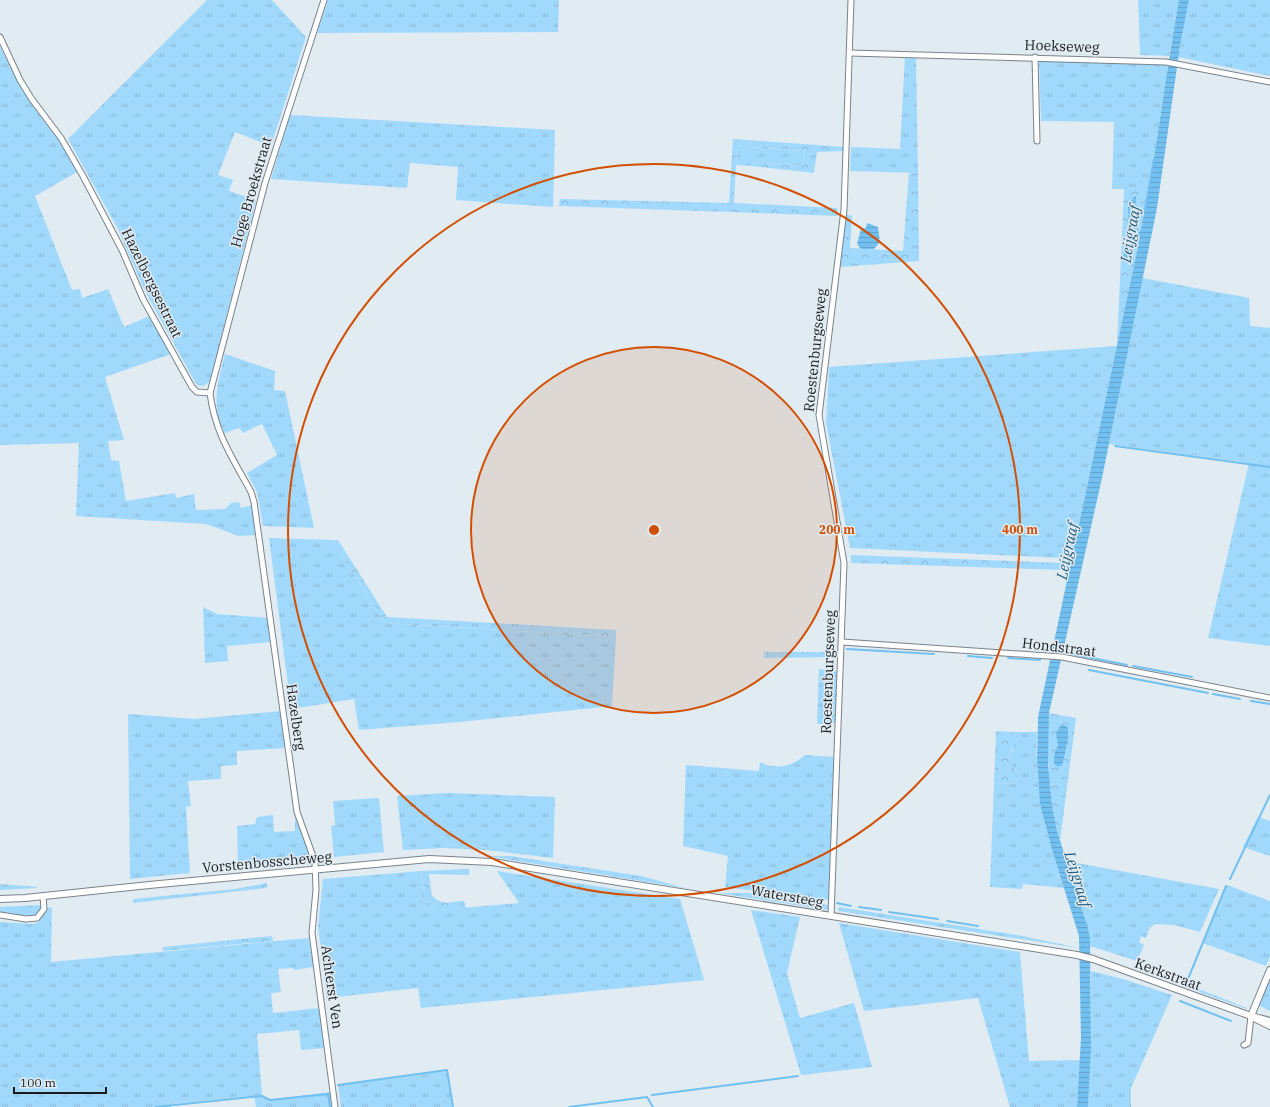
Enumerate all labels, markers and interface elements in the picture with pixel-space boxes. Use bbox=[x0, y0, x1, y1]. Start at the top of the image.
street label: Hoekseweg bbox=[1024, 36, 1100, 56]
street label: Hoge Broekstraat bbox=[227, 134, 275, 249]
water label: Leijgraaf bbox=[1115, 201, 1145, 265]
street label: Hazelbergsestraat bbox=[118, 225, 186, 341]
street label: Roestenburgseweg bbox=[800, 287, 830, 413]
water label: Leijgraaf bbox=[1052, 518, 1083, 582]
text: 200 m bbox=[819, 522, 855, 537]
text: 400 m bbox=[1002, 522, 1038, 537]
centre of rings bbox=[647, 523, 661, 537]
street label: Roestenburgseweg bbox=[817, 609, 839, 734]
street label: Hondstraat bbox=[1021, 634, 1097, 660]
street label: Hazelberg bbox=[282, 682, 310, 752]
street label: Vorstenbosscheweg bbox=[201, 847, 333, 877]
water label: Leijgraaf bbox=[1060, 848, 1097, 913]
street label: Watersteeg bbox=[749, 881, 825, 911]
street label: Achterst Ven bbox=[317, 944, 347, 1030]
street label: Kerkstraat bbox=[1132, 954, 1204, 994]
scale bar bbox=[14, 1069, 106, 1095]
text: 100 m bbox=[20, 1075, 56, 1090]

